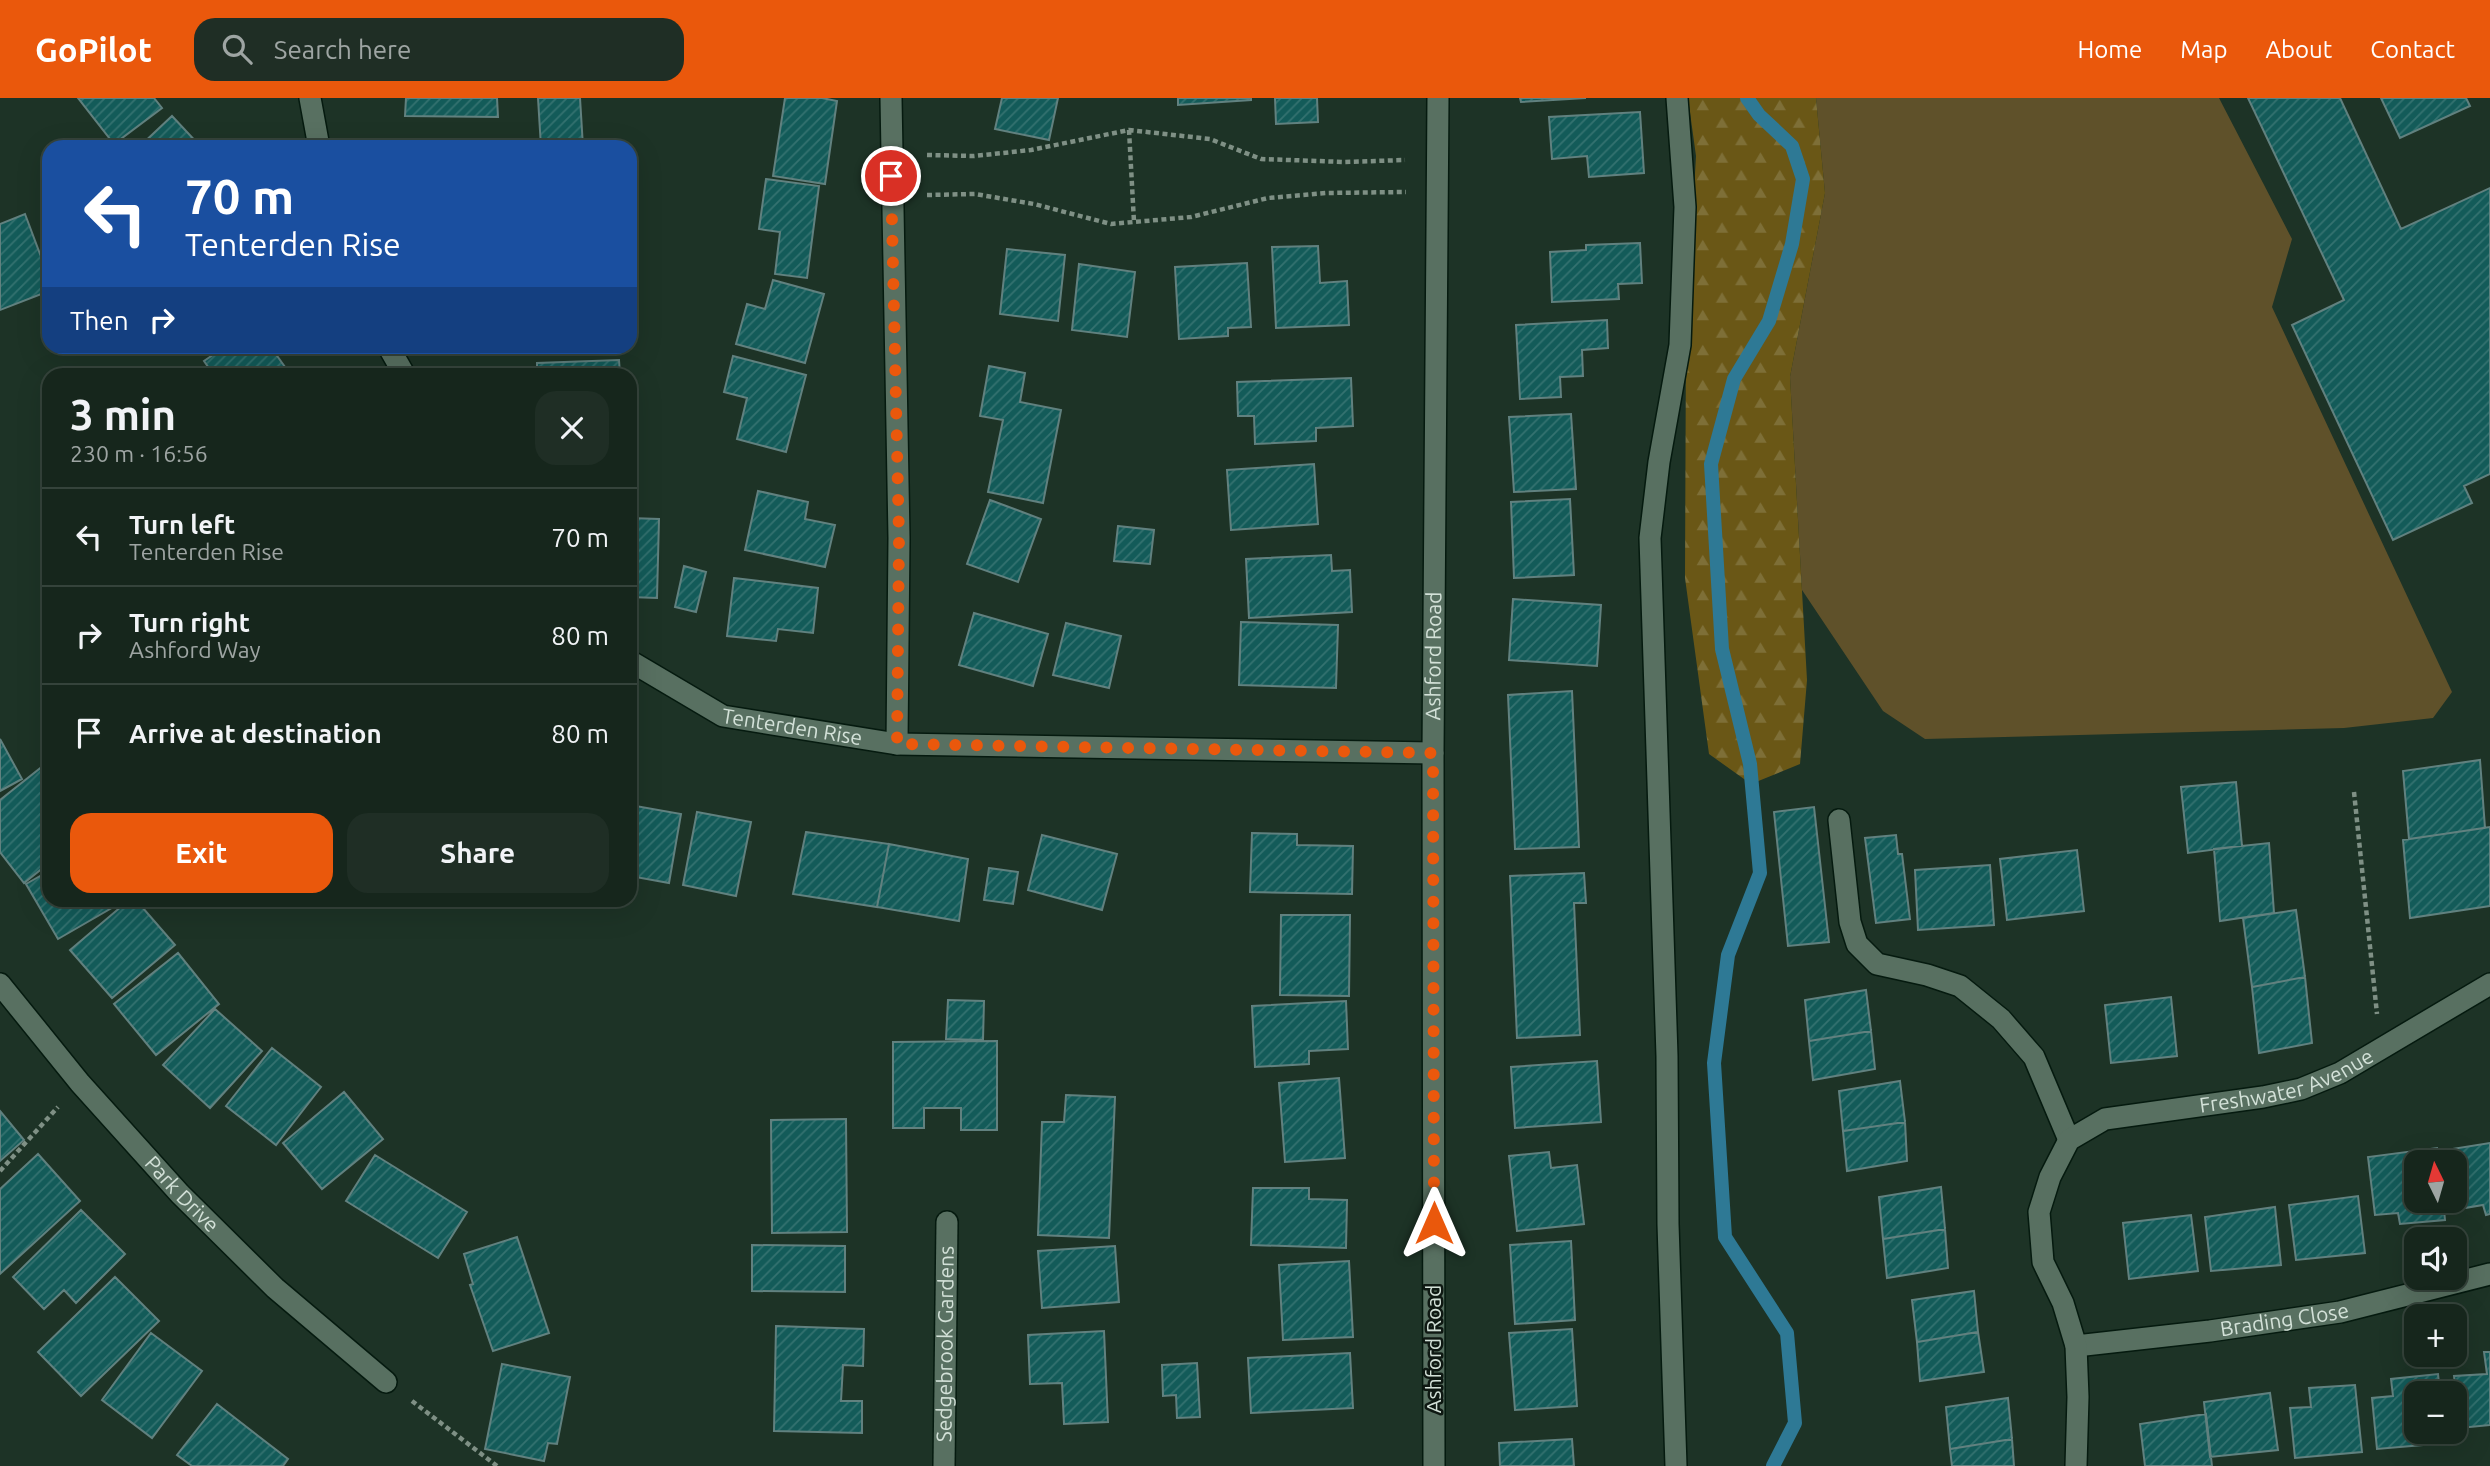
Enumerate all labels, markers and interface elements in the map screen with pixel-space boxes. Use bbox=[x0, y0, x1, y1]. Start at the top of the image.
search box bbox=[194, 18, 684, 81]
icon: search bbox=[218, 30, 256, 68]
text: GoPilot bbox=[35, 31, 152, 68]
text: Search here bbox=[274, 35, 411, 64]
text: Home bbox=[2077, 36, 2142, 63]
text: Map bbox=[2180, 36, 2227, 63]
text: About bbox=[2265, 36, 2332, 63]
text: Contact bbox=[2370, 36, 2455, 63]
pin bbox=[861, 146, 921, 206]
icon: arrive bbox=[872, 157, 910, 195]
icon: left bbox=[70, 168, 161, 259]
text: 70 m bbox=[185, 168, 294, 223]
text: Tenterden Rise bbox=[185, 226, 401, 262]
icon: right bbox=[143, 301, 181, 339]
text: Then bbox=[70, 306, 129, 335]
text: 3 min bbox=[70, 391, 176, 438]
button: close bbox=[535, 391, 609, 465]
text: 230 m · 16:56 bbox=[70, 441, 208, 466]
text: Turn left bbox=[129, 510, 235, 539]
icon: left bbox=[70, 518, 108, 556]
text: 70 m bbox=[551, 523, 609, 552]
text: Tenterden Rise bbox=[129, 539, 284, 564]
street label: Ashford Road bbox=[1420, 591, 1445, 721]
text: Turn right bbox=[129, 608, 250, 637]
icon: right bbox=[70, 616, 108, 654]
text: 80 m bbox=[551, 621, 609, 650]
text: Ashford Way bbox=[129, 637, 261, 662]
street label: Tenterden Rise bbox=[720, 703, 864, 749]
icon: arrive bbox=[70, 714, 108, 752]
text: Arrive at destination bbox=[129, 719, 382, 748]
text: 80 m bbox=[551, 719, 609, 748]
button: Exit bbox=[70, 813, 333, 893]
button: Share bbox=[347, 813, 609, 893]
street label: Freshwater Avenue bbox=[2198, 1043, 2377, 1117]
north arrow bbox=[2404, 1150, 2468, 1213]
map controls bbox=[2404, 1150, 2467, 1444]
street label: Park Drive bbox=[141, 1151, 224, 1237]
position arrow bbox=[1397, 1186, 1471, 1260]
button: sound bbox=[2404, 1227, 2467, 1290]
street label: Sedgebrook Gardens bbox=[931, 1246, 958, 1442]
street label: Ashford Road bbox=[1421, 1285, 1445, 1413]
street label: Brading Close bbox=[2218, 1297, 2351, 1340]
button: + bbox=[2404, 1304, 2467, 1367]
button: − bbox=[2404, 1381, 2467, 1444]

